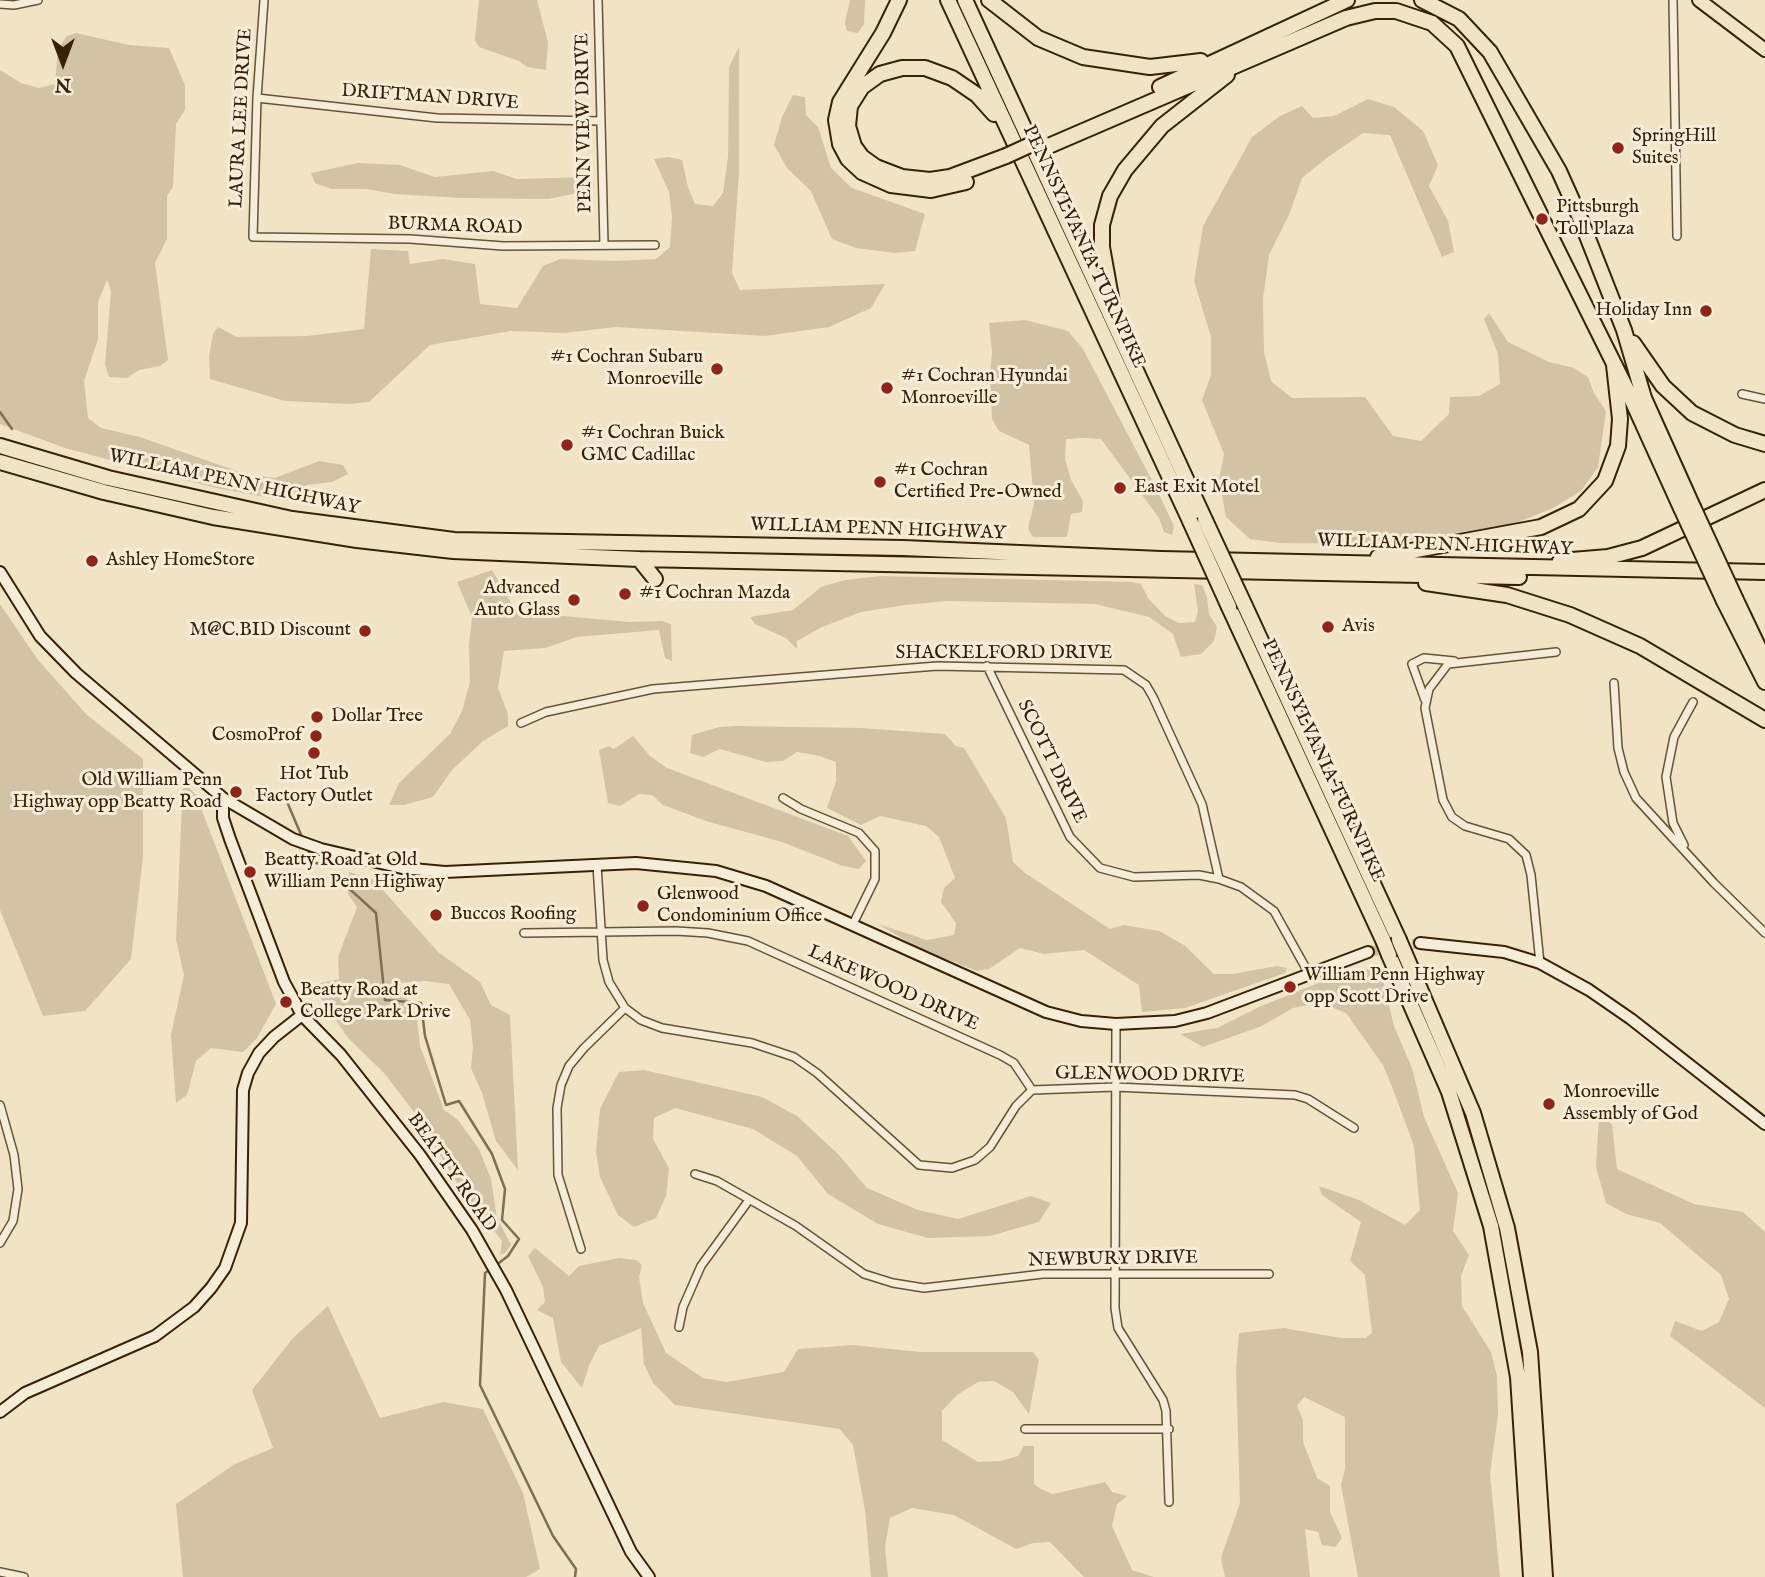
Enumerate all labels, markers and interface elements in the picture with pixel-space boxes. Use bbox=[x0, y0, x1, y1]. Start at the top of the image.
street label: LAURA LEE DRIVE bbox=[226, 27, 258, 209]
north arrow bbox=[28, 28, 98, 98]
street label: PENN VIEW DRIVE bbox=[572, 33, 598, 213]
text: N bbox=[55, 72, 71, 96]
street label: DRIFTMAN DRIVE bbox=[340, 80, 520, 116]
street label: PENNSYLVANIA TURNPIKE bbox=[1017, 122, 1149, 372]
place label: SpringHill Suites bbox=[1632, 126, 1716, 170]
marker: SpringHill Suites bbox=[1610, 140, 1626, 156]
place label: Pittsburgh Toll Plaza bbox=[1556, 197, 1639, 241]
marker: Pittsburgh Toll Plaza bbox=[1534, 211, 1550, 227]
street label: BURMA ROAD bbox=[387, 213, 523, 241]
place label: Holiday Inn bbox=[1596, 300, 1692, 322]
marker: Holiday Inn bbox=[1698, 303, 1714, 319]
place label: #1 Cochran Subaru Monroeville bbox=[550, 347, 703, 391]
marker: #1 Cochran Subaru Monroeville bbox=[709, 361, 725, 377]
place label: #1 Cochran Hyundai Monroeville bbox=[901, 366, 1068, 410]
marker: #1 Cochran Hyundai Monroeville bbox=[879, 380, 895, 396]
place label: #1 Cochran Buick GMC Cadillac bbox=[581, 423, 725, 467]
marker: #1 Cochran Buick GMC Cadillac bbox=[559, 437, 575, 453]
street label: WILLIAM PENN HIGHWAY bbox=[107, 445, 361, 521]
place label: #1 Cochran Certified Pre-Owned bbox=[894, 460, 1062, 504]
marker: #1 Cochran Certified Pre-Owned bbox=[872, 474, 888, 490]
place label: East Exit Motel bbox=[1134, 477, 1259, 499]
marker: East Exit Motel bbox=[1112, 480, 1128, 496]
street label: WILLIAM PENN HIGHWAY bbox=[750, 514, 1006, 546]
street label: WILLIAM PENN HIGHWAY bbox=[1317, 530, 1573, 562]
place label: Ashley HomeStore bbox=[106, 550, 255, 572]
marker: Ashley HomeStore bbox=[84, 553, 100, 569]
place label: Advanced Auto Glass bbox=[475, 578, 560, 622]
place label: #1 Cochran Mazda bbox=[639, 583, 790, 605]
marker: #1 Cochran Mazda bbox=[617, 586, 633, 602]
marker: Advanced Auto Glass bbox=[566, 592, 582, 608]
place label: Avis bbox=[1342, 616, 1375, 638]
marker: Avis bbox=[1320, 619, 1336, 635]
place label: M@C.BID Discount bbox=[190, 620, 351, 642]
marker: M@C.BID Discount bbox=[357, 623, 373, 639]
street label: PENNSYLVANIA TURNPIKE bbox=[1256, 636, 1388, 886]
street label: SHACKELFORD DRIVE bbox=[895, 643, 1113, 665]
street label: SCOTT DRIVE bbox=[1011, 697, 1091, 827]
place label: Dollar Tree bbox=[331, 706, 423, 728]
marker: Dollar Tree bbox=[309, 709, 325, 725]
place label: CosmoProf bbox=[212, 725, 302, 747]
marker: CosmoProf bbox=[308, 728, 324, 744]
marker: Hot Tub Factory Outlet bbox=[306, 745, 322, 761]
place label: Hot Tub Factory Outlet bbox=[255, 764, 373, 808]
place label: Old William Penn Highway opp Beatty Road bbox=[13, 770, 222, 814]
marker: Old William Penn Highway opp Beatty Road bbox=[228, 784, 244, 800]
place label: Beatty Road at Old William Penn Highway bbox=[264, 850, 445, 894]
marker: Beatty Road at Old William Penn Highway bbox=[242, 864, 258, 880]
place label: Glenwood Condominium Office bbox=[657, 884, 822, 928]
marker: Glenwood Condominium Office bbox=[635, 898, 651, 914]
place label: Buccos Roofing bbox=[450, 904, 576, 926]
marker: Buccos Roofing bbox=[428, 907, 444, 923]
street label: LAKEWOOD DRIVE bbox=[804, 941, 982, 1037]
place label: William Penn Highway opp Scott Drive bbox=[1304, 965, 1485, 1009]
marker: William Penn Highway opp Scott Drive bbox=[1282, 979, 1298, 995]
place label: Beatty Road at College Park Drive bbox=[300, 980, 451, 1024]
marker: Beatty Road at College Park Drive bbox=[278, 994, 294, 1010]
street label: GLENWOOD DRIVE bbox=[1055, 1063, 1245, 1089]
place label: Monroeville Assembly of God bbox=[1563, 1082, 1698, 1126]
marker: Monroeville Assembly of God bbox=[1541, 1096, 1557, 1112]
street label: BEATTY ROAD bbox=[401, 1109, 501, 1237]
street label: NEWBURY DRIVE bbox=[1028, 1247, 1198, 1273]

